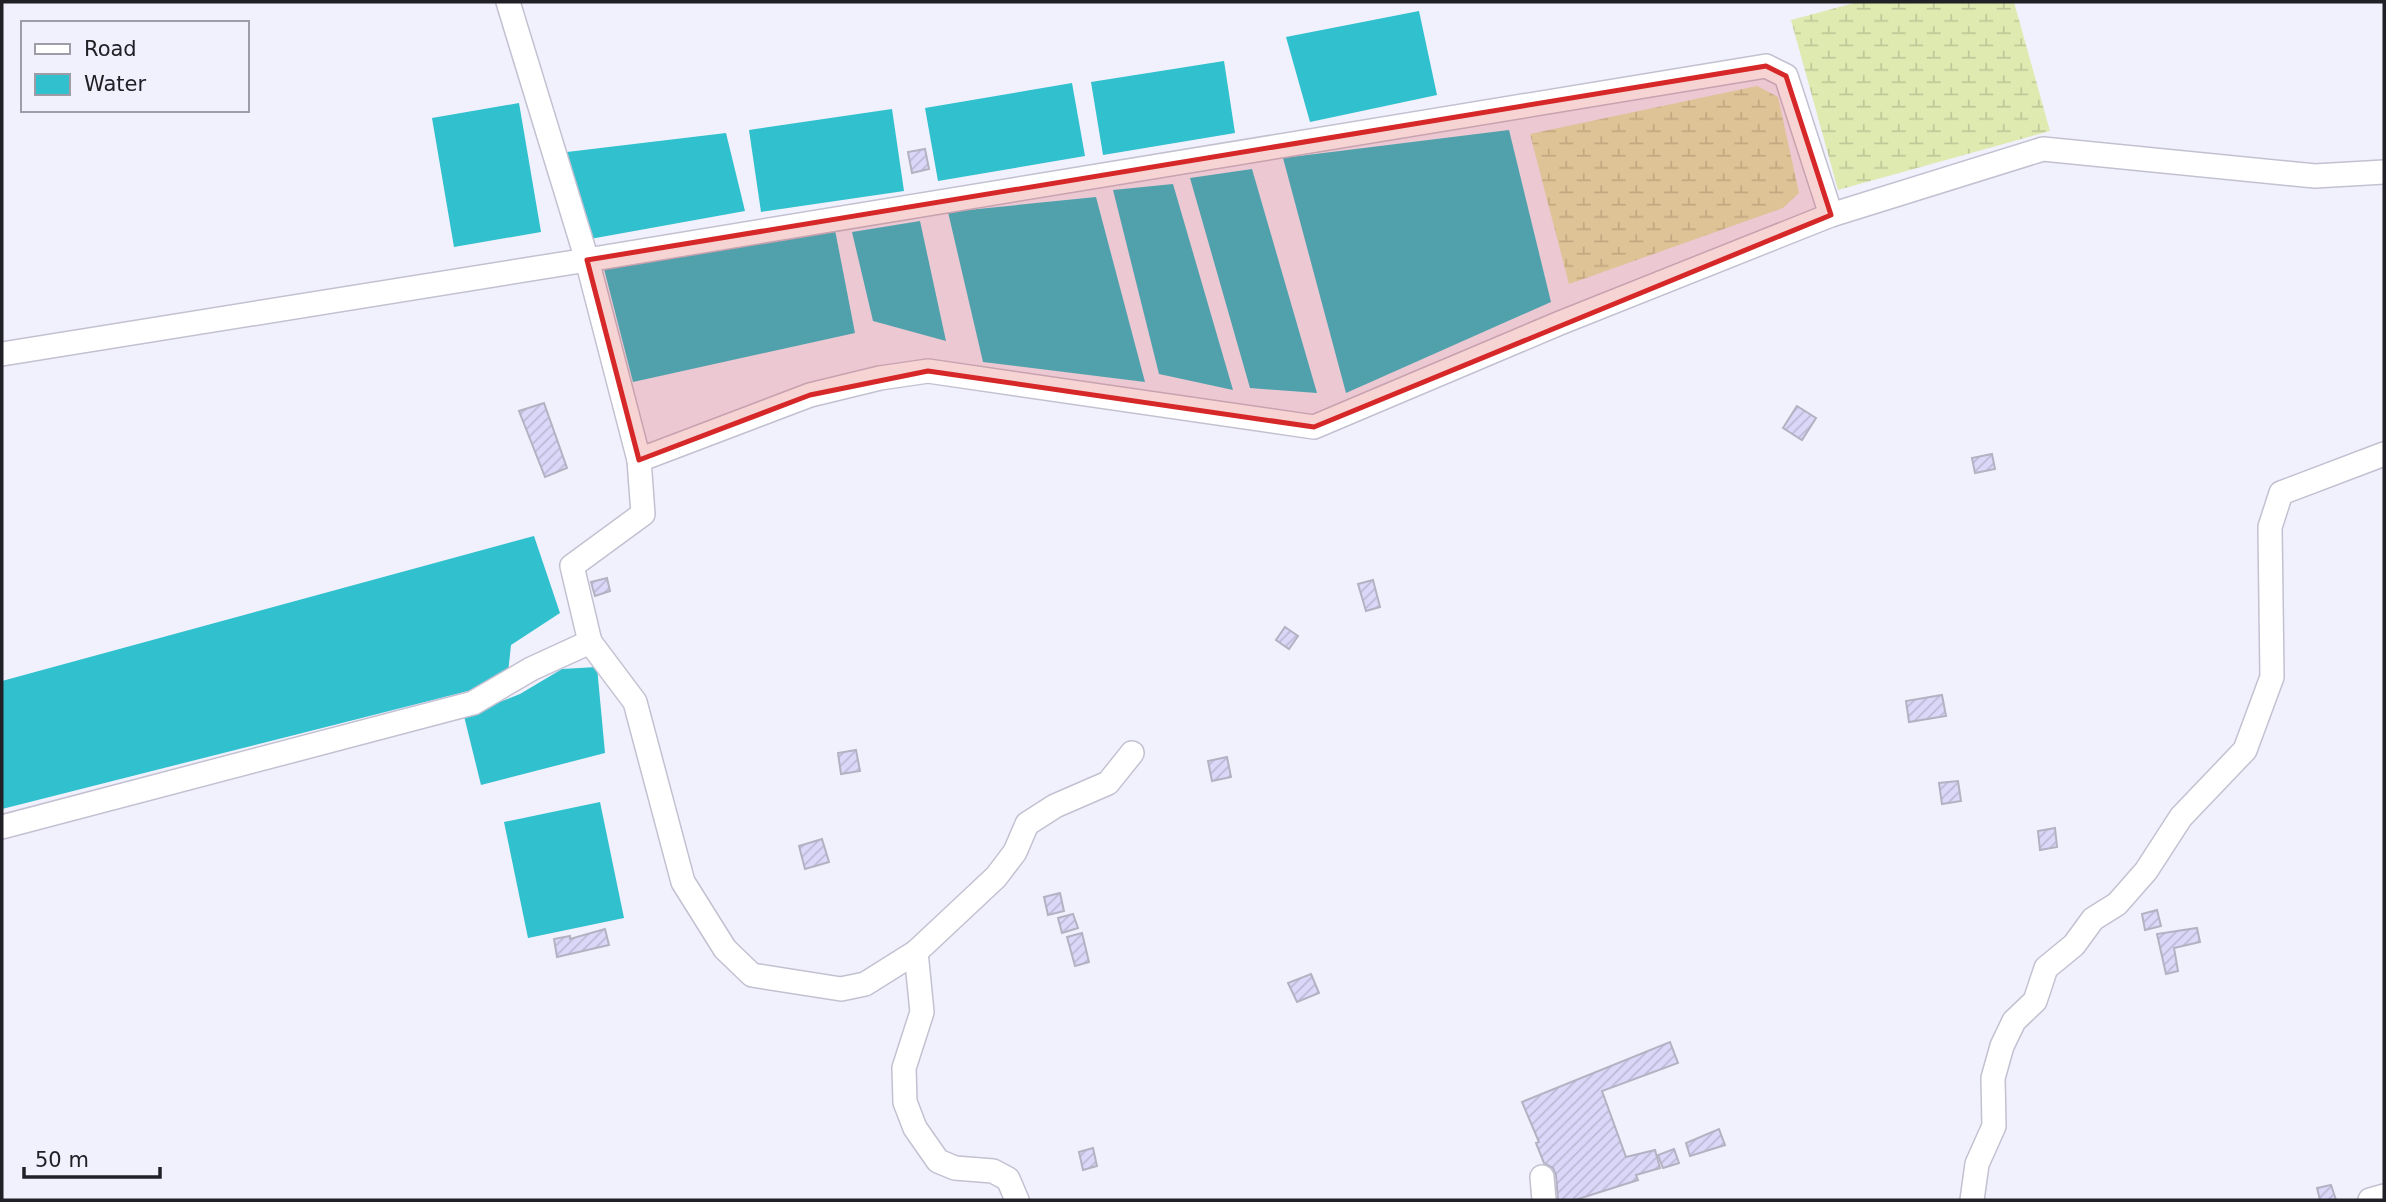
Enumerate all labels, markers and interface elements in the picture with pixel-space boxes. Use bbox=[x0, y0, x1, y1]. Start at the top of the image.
legend bbox=[21, 21, 248, 112]
text: Road bbox=[84, 37, 137, 61]
text: Water bbox=[84, 72, 146, 96]
scale bar bbox=[24, 1136, 161, 1180]
text: 50 m bbox=[35, 1148, 89, 1172]

